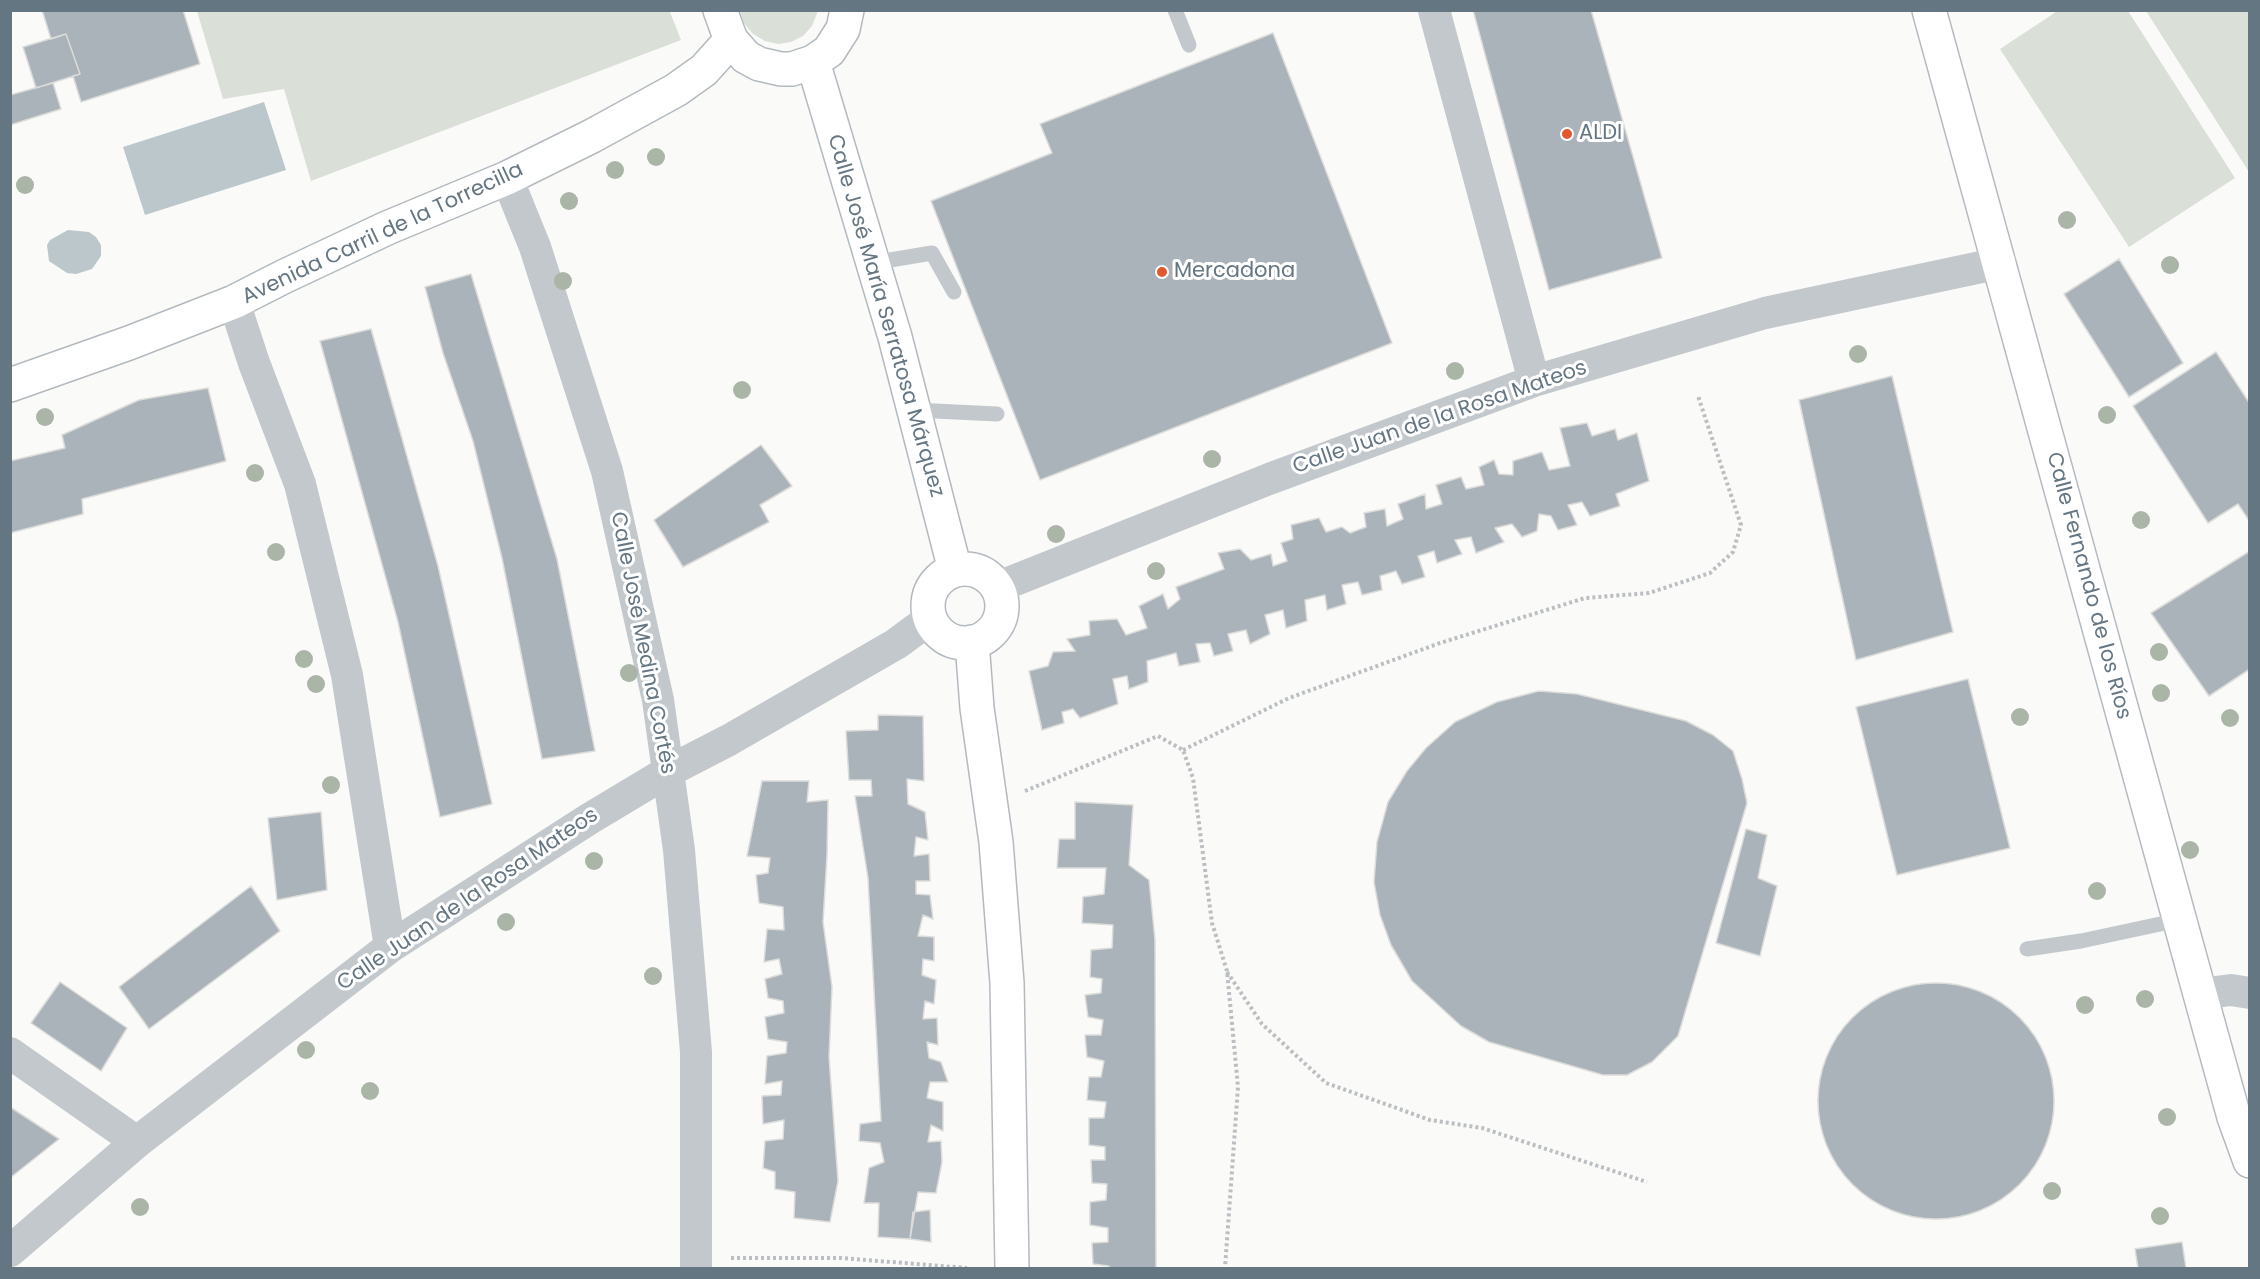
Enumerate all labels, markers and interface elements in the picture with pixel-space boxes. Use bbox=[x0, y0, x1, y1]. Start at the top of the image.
place label: ALDI bbox=[1579, 121, 1622, 147]
marker: ALDI bbox=[1560, 127, 1574, 141]
street label: Calle José María Serratosa Márquez bbox=[821, 132, 949, 500]
street label: Avenida Carril de la Torrecilla bbox=[238, 158, 528, 310]
place label: Mercadona bbox=[1174, 259, 1295, 285]
marker: Mercadona bbox=[1155, 265, 1169, 279]
street label: Calle Juan de la Rosa Mateos bbox=[1290, 356, 1590, 480]
street label: Calle Fernando de los Ríos bbox=[2040, 450, 2136, 722]
street label: Calle José Medina Cortés bbox=[604, 510, 680, 776]
street label: Calle Juan de la Rosa Mateos bbox=[333, 803, 603, 997]

